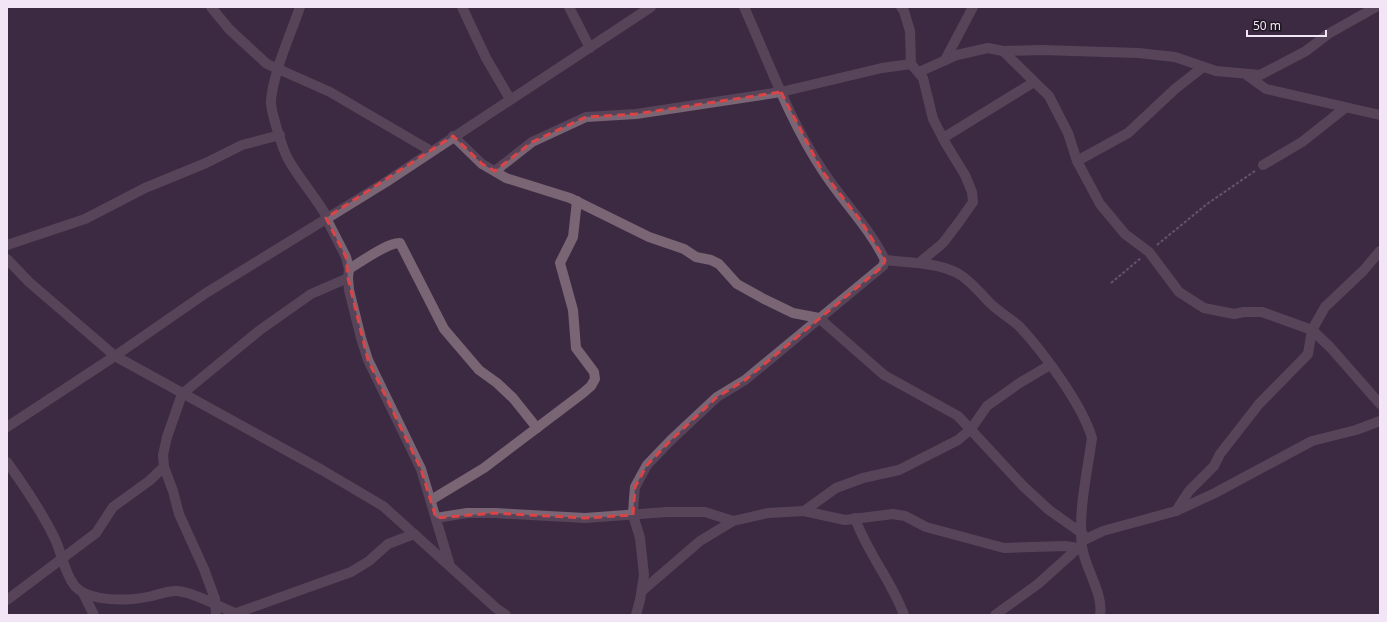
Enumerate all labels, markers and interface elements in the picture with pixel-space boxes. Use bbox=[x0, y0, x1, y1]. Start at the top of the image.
scale bar bbox=[1247, 12, 1326, 38]
text: 50 m bbox=[1253, 17, 1281, 34]

